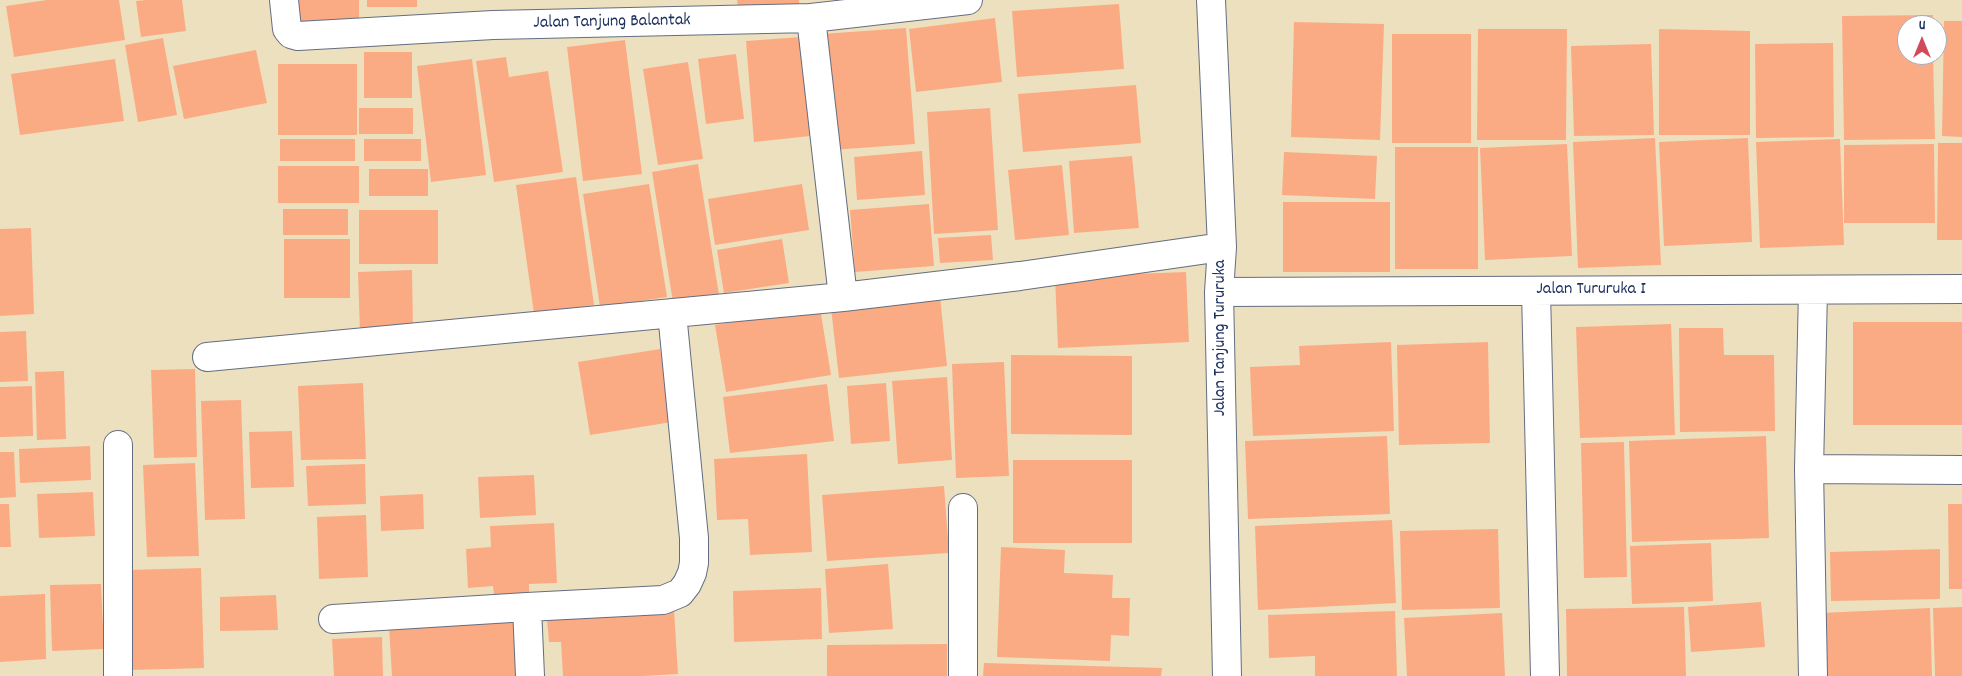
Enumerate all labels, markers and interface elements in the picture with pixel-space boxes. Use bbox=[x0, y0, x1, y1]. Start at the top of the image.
street label: Jalan Tanjung Balantak bbox=[533, 11, 691, 35]
north arrow bbox=[1897, 15, 1947, 65]
text: U bbox=[1919, 16, 1925, 36]
street label: Jalan Tanjung Tururuka bbox=[1211, 260, 1233, 416]
street label: Jalan Tururuka I bbox=[1536, 280, 1646, 302]

